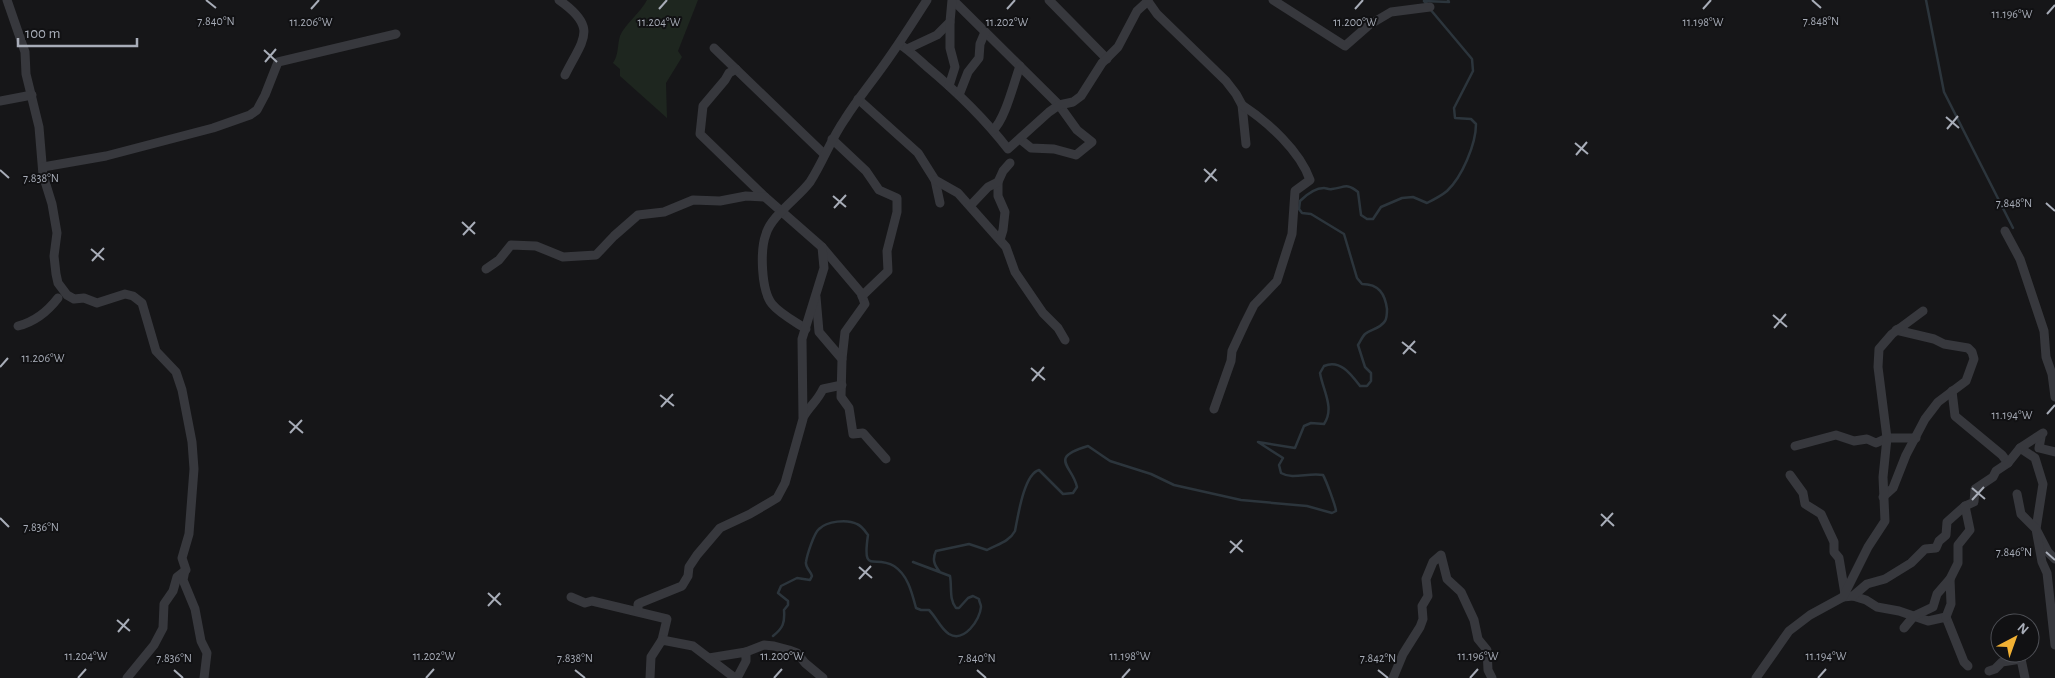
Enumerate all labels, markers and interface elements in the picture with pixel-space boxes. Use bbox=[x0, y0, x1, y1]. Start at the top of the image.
text: 11.196°W bbox=[1992, 8, 2033, 20]
scale bar bbox=[18, 15, 136, 47]
text: 7.840°N bbox=[197, 15, 235, 27]
text: 7.848°N bbox=[1803, 15, 1839, 27]
text: 11.206°W bbox=[290, 16, 333, 28]
text: 11.204°W bbox=[638, 16, 681, 28]
text: 11.202°W bbox=[986, 16, 1029, 28]
text: 11.200°W bbox=[1333, 16, 1377, 28]
text: 11.198°W bbox=[1683, 16, 1724, 28]
text: 100 m bbox=[25, 26, 60, 41]
text: 7.838°N bbox=[23, 172, 59, 184]
text: 7.848°N bbox=[1996, 197, 2032, 209]
text: 11.206°W bbox=[22, 352, 65, 364]
text: 11.194°W bbox=[1992, 409, 2033, 421]
text: 7.836°N bbox=[23, 521, 59, 533]
text: 7.846°N bbox=[1996, 546, 2032, 558]
north arrow bbox=[1990, 613, 2040, 663]
text: N bbox=[2015, 620, 2031, 637]
text: 11.204°W bbox=[65, 650, 108, 662]
text: 11.202°W bbox=[413, 650, 456, 662]
text: 11.200°W bbox=[760, 650, 804, 662]
text: 11.198°W bbox=[1110, 650, 1151, 662]
text: 11.196°W bbox=[1458, 650, 1499, 662]
text: 11.194°W bbox=[1806, 650, 1847, 662]
text: 7.836°N bbox=[156, 652, 192, 664]
text: 7.838°N bbox=[557, 652, 593, 664]
text: 7.840°N bbox=[958, 652, 996, 664]
text: 7.842°N bbox=[1360, 652, 1396, 664]

